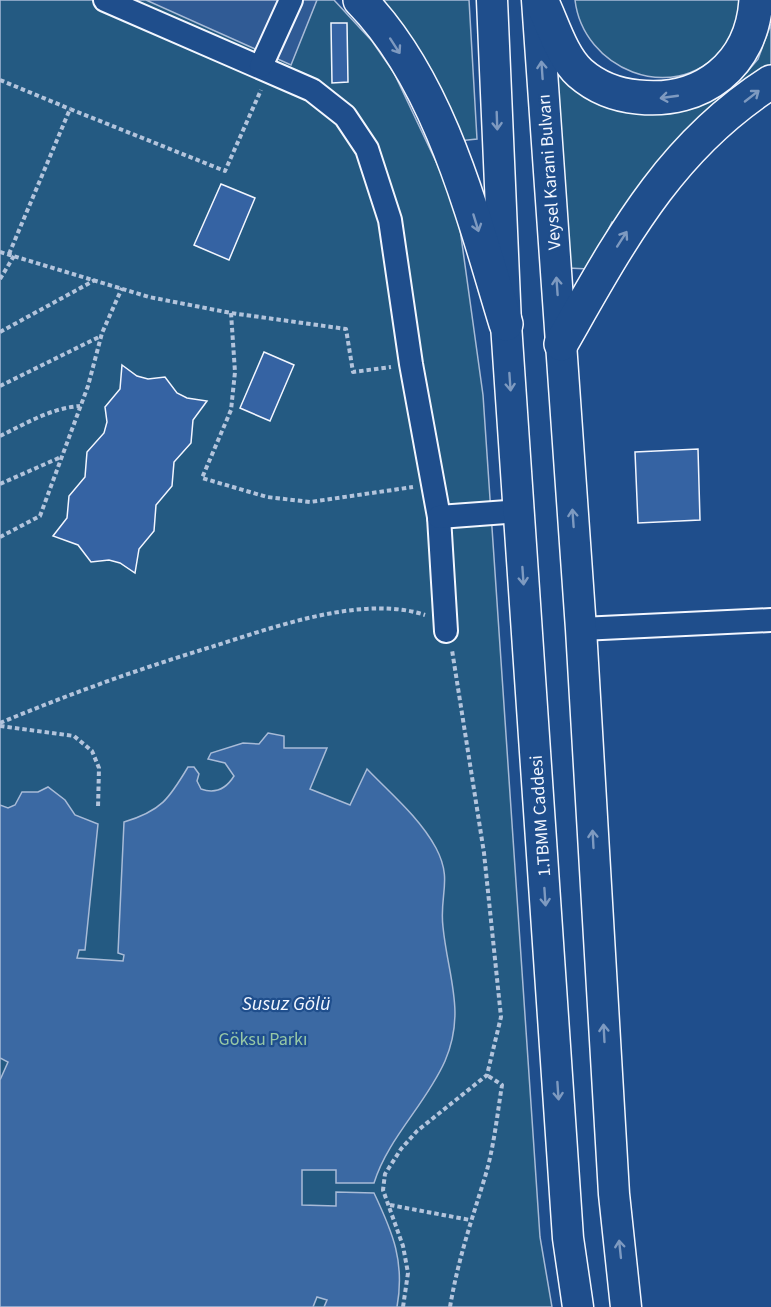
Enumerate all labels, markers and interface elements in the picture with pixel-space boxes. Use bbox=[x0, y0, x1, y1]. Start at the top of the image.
one-way arrow bbox=[390, 37, 402, 54]
one-way arrow bbox=[536, 61, 547, 81]
one-way arrow bbox=[744, 90, 760, 103]
one-way arrow bbox=[660, 92, 680, 103]
street label: Veysel Karani Bulvarı bbox=[532, 93, 567, 251]
one-way arrow bbox=[492, 111, 503, 131]
one-way arrow bbox=[471, 213, 482, 232]
one-way arrow bbox=[615, 230, 628, 247]
one-way arrow bbox=[551, 276, 562, 296]
one-way arrow bbox=[505, 371, 516, 391]
one-way arrow bbox=[568, 509, 579, 529]
one-way arrow bbox=[518, 566, 529, 586]
street label: 1.TBMM Caddesi bbox=[524, 754, 557, 878]
one-way arrow bbox=[587, 829, 598, 849]
one-way arrow bbox=[540, 886, 551, 906]
water label: Susuz Gölü bbox=[242, 990, 330, 1018]
one-way arrow bbox=[599, 1024, 610, 1044]
park label: Göksu Parkı bbox=[219, 1027, 307, 1052]
one-way arrow bbox=[553, 1081, 564, 1101]
one-way arrow bbox=[614, 1239, 625, 1259]

